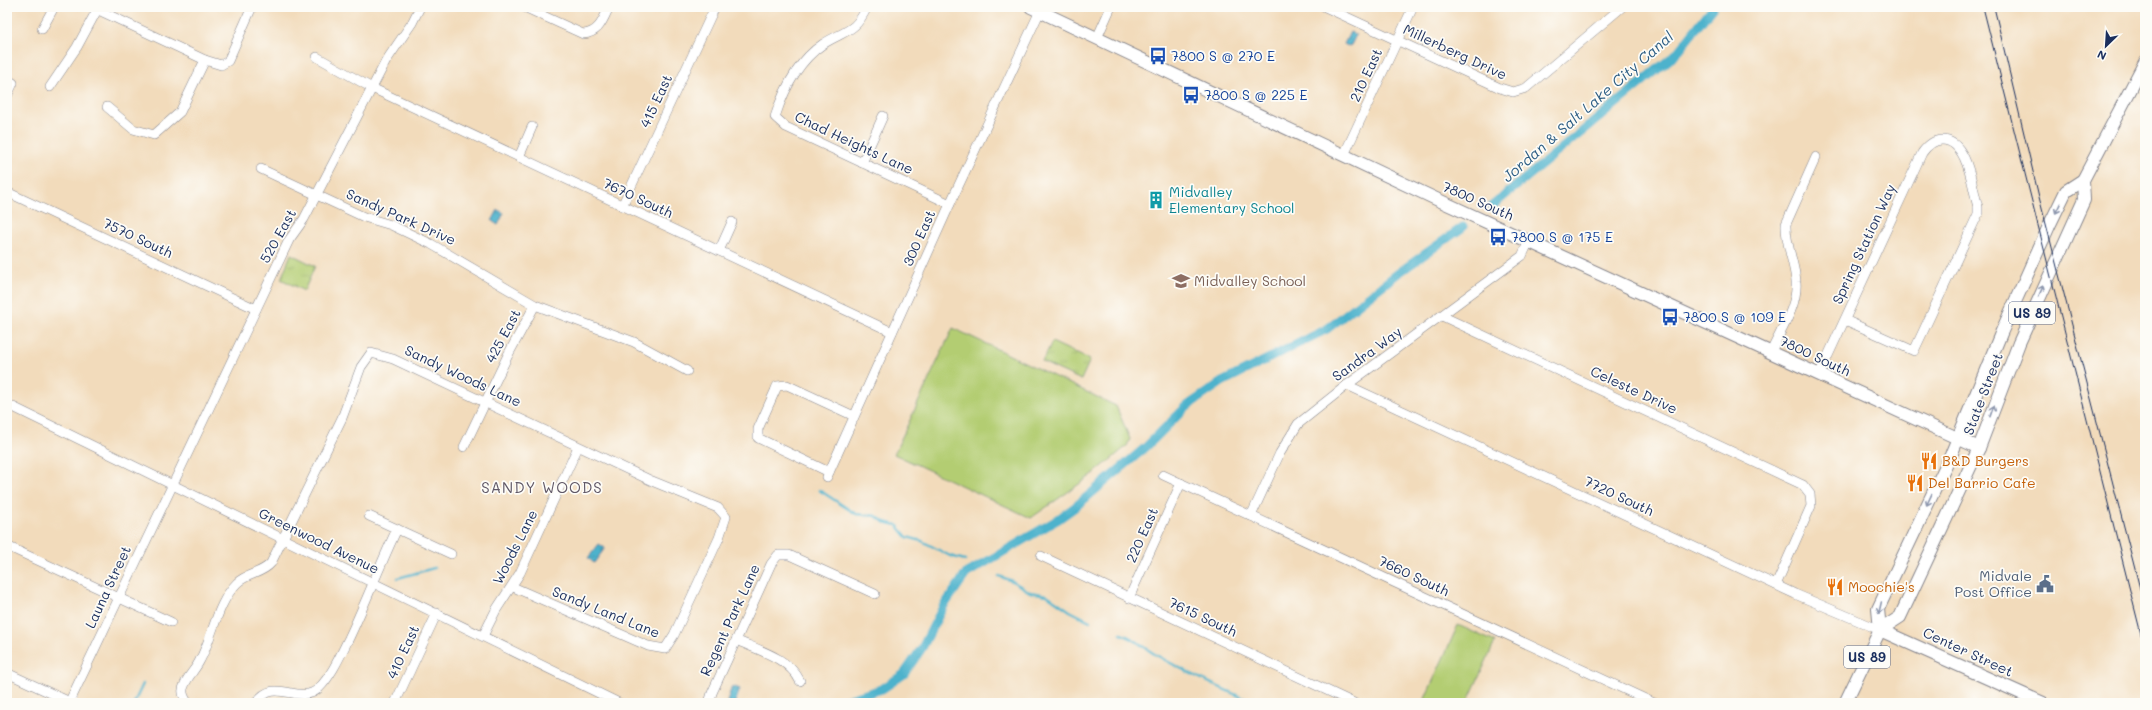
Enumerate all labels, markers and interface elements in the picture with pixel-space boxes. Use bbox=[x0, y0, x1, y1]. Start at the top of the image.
street label: Millerberg Drive bbox=[1400, 19, 1510, 84]
water label: Jordan & Salt Lake City Canal bbox=[1498, 26, 1677, 186]
north arrow bbox=[2086, 26, 2126, 66]
street label: 210 East bbox=[1345, 45, 1386, 105]
bus stop icon: 7800 S @ 270 E bbox=[1148, 46, 1168, 66]
place label: 7800 S @ 270 E bbox=[1171, 46, 1275, 65]
text: N bbox=[2095, 47, 2109, 64]
street label: 415 East bbox=[635, 71, 676, 131]
bus stop icon: 7800 S @ 225 E bbox=[1181, 85, 1201, 105]
place label: 7800 S @ 225 E bbox=[1204, 85, 1308, 104]
street label: Chad Heights Lane bbox=[792, 107, 917, 178]
street label: 7670 South bbox=[600, 173, 676, 222]
street label: 7800 South bbox=[1440, 176, 1517, 225]
street label: Spring Station Way bbox=[1827, 181, 1900, 307]
place label: Midvalley Elementary School bbox=[1169, 182, 1295, 217]
street label: Sandy Park Drive bbox=[343, 184, 459, 249]
building icon: Midvalley Elementary School bbox=[1146, 190, 1166, 210]
one-way arrow bbox=[2054, 201, 2061, 213]
street label: 520 East bbox=[255, 205, 300, 266]
street label: 300 East bbox=[898, 207, 939, 269]
street label: 7570 South bbox=[100, 213, 176, 262]
bus stop icon: 7800 S @ 175 E bbox=[1488, 227, 1508, 247]
place label: 7800 S @ 175 E bbox=[1511, 227, 1613, 246]
school or university icon: Midvalley School bbox=[1171, 271, 1191, 291]
place label: Midvalley School bbox=[1194, 271, 1306, 290]
one-way arrow bbox=[2038, 285, 2045, 297]
road number: US 89 bbox=[2009, 302, 2055, 324]
street label: 425 East bbox=[480, 306, 525, 366]
bus stop icon: 7800 S @ 109 E bbox=[1660, 307, 1680, 327]
place label: 7800 S @ 109 E bbox=[1683, 307, 1786, 326]
street label: Sandra Way bbox=[1328, 322, 1405, 385]
street label: 7800 South bbox=[1777, 331, 1854, 380]
street label: Sandy Woods Lane bbox=[402, 340, 525, 411]
street label: State Street bbox=[1958, 350, 2007, 438]
street label: Celeste Drive bbox=[1588, 361, 1681, 418]
one-way arrow bbox=[1989, 405, 1997, 417]
restaurant icon: B&D Burgers bbox=[1919, 451, 1939, 471]
place label: B&D Burgers bbox=[1942, 451, 2029, 470]
street label: 7720 South bbox=[1581, 471, 1657, 520]
restaurant icon: Del Barrio Cafe bbox=[1905, 473, 1925, 493]
place label: Del Barrio Cafe bbox=[1928, 473, 2036, 492]
district label: SANDY WOODS bbox=[481, 477, 603, 497]
one-way arrow bbox=[1925, 494, 1932, 506]
street label: Greenwood Avenue bbox=[256, 503, 383, 578]
street label: 220 East bbox=[1121, 504, 1162, 565]
street label: Woods Lane bbox=[488, 506, 542, 587]
street label: Launa Street bbox=[80, 542, 135, 631]
street label: 7660 South bbox=[1376, 551, 1453, 600]
street label: Regent Park Lane bbox=[695, 561, 764, 679]
place label: Midvale Post Office bbox=[1955, 566, 2032, 601]
public building icon: Midvale Post Office bbox=[2035, 574, 2055, 594]
restaurant icon: Moochie's bbox=[1825, 577, 1845, 597]
place label: Moochie's bbox=[1848, 577, 1915, 596]
street label: Sandy Land Lane bbox=[549, 581, 663, 642]
street label: 7615 South bbox=[1166, 593, 1240, 641]
one-way arrow bbox=[1876, 601, 1884, 614]
street label: 410 East bbox=[382, 622, 423, 682]
street label: Center Street bbox=[1920, 622, 2016, 681]
road number: US 89 bbox=[1844, 646, 1890, 668]

